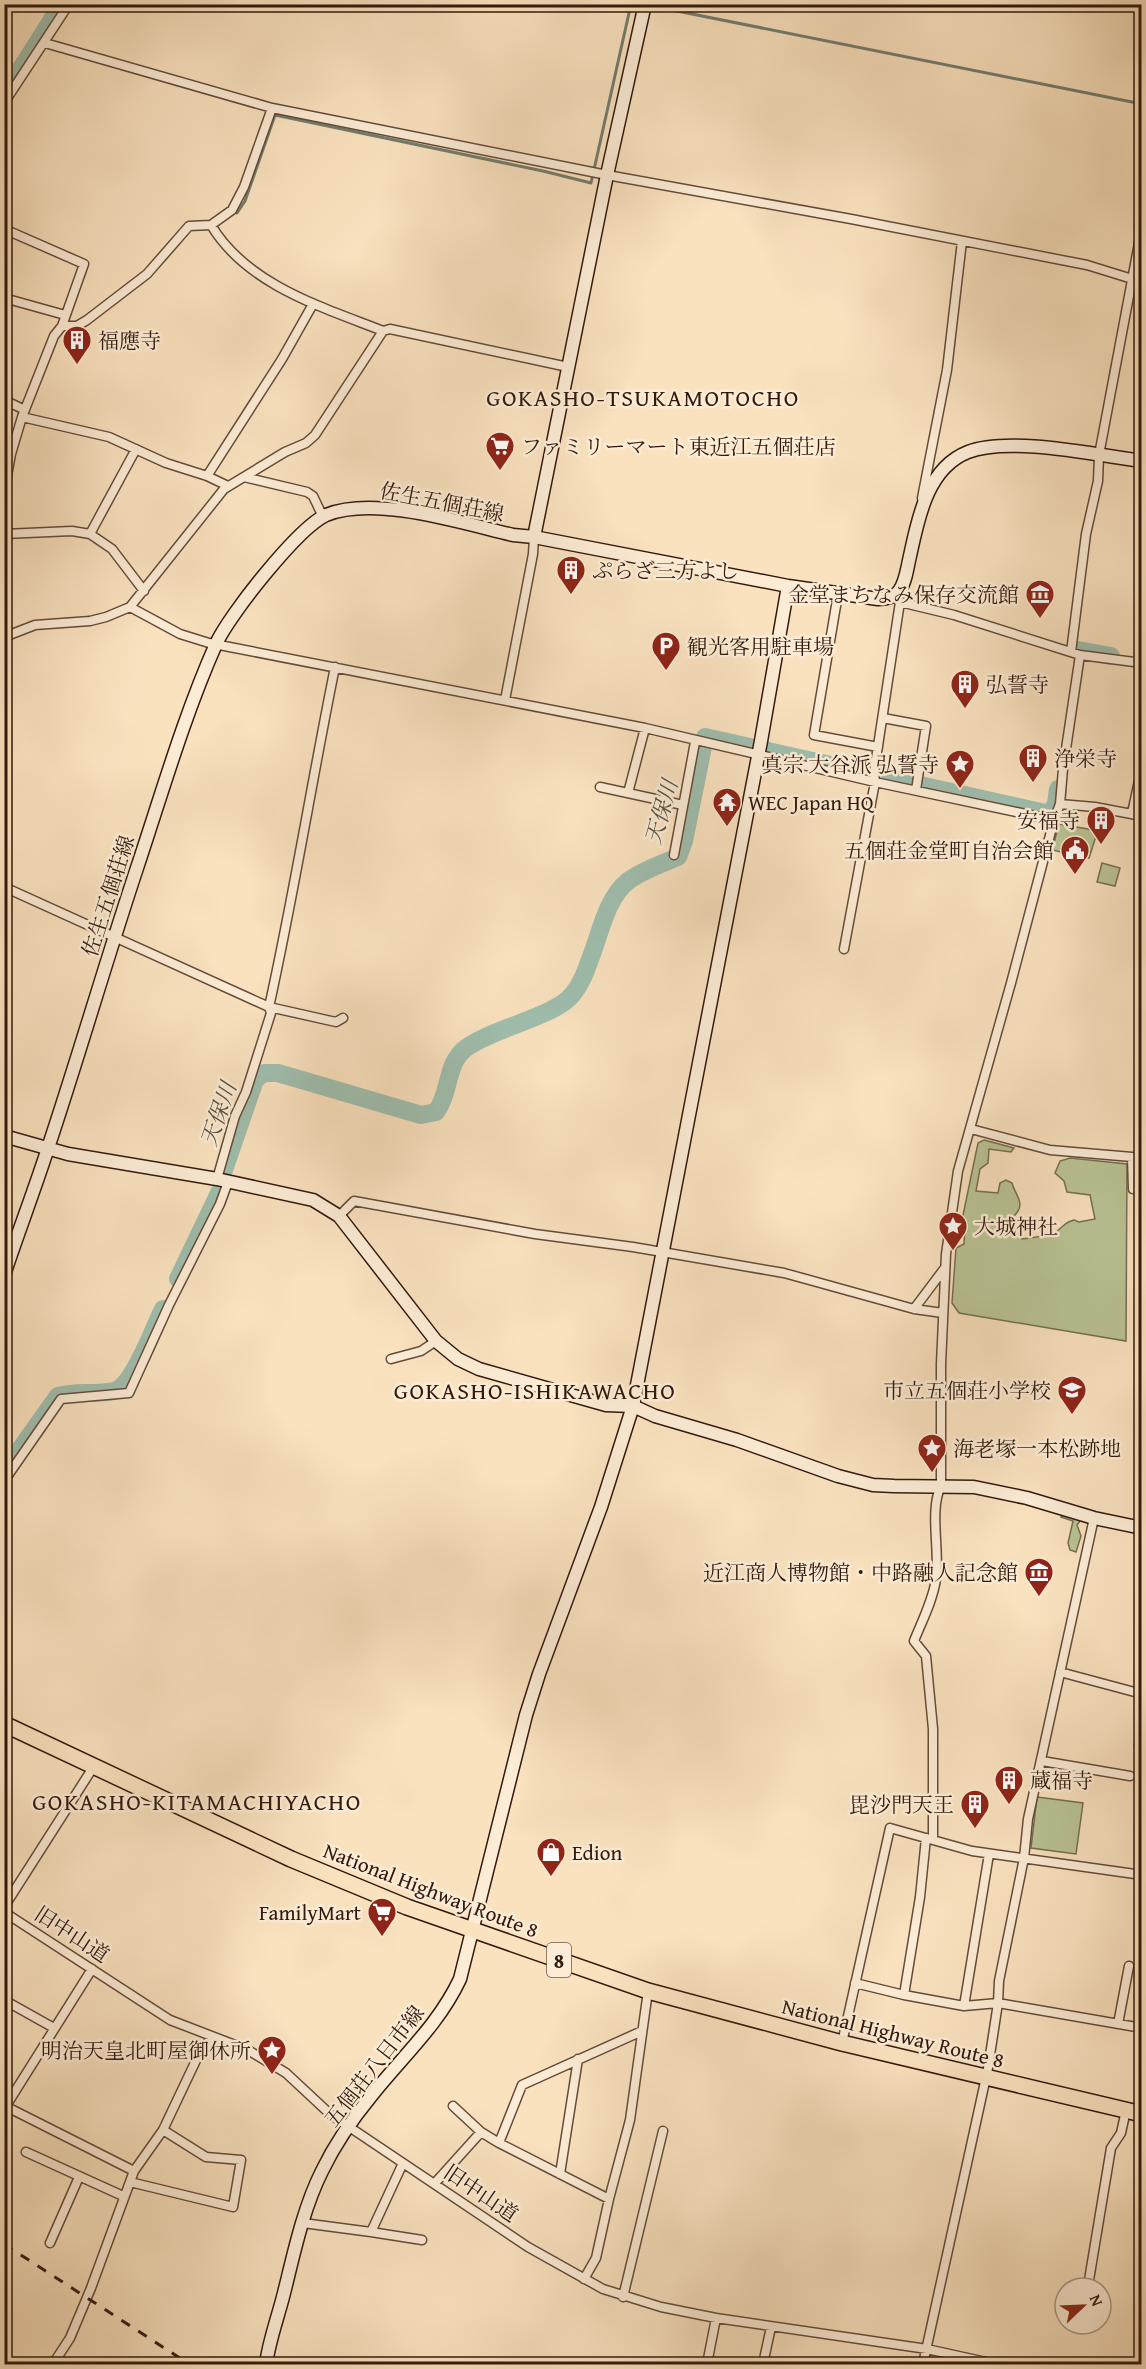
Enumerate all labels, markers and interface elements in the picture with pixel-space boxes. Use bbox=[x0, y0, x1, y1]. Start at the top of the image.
building icon: 福應寺 bbox=[61, 324, 93, 366]
place label: 福應寺 bbox=[98, 325, 161, 356]
district label: GOKASHO-TSUKAMOTOCHO bbox=[486, 380, 800, 415]
supermarket icon: ファミリーマート東近江五個荘店 bbox=[484, 430, 516, 472]
place label: ファミリーマート東近江五個荘店 bbox=[521, 431, 836, 462]
street label: 佐生五個荘線 bbox=[377, 475, 507, 529]
building icon: ぷらざ三方よし bbox=[555, 554, 587, 596]
place label: ぷらざ三方よし bbox=[592, 555, 739, 586]
museum icon: 金堂まちなみ保存交流館 bbox=[1024, 578, 1056, 620]
place label: 金堂まちなみ保存交流館 bbox=[788, 579, 1019, 610]
parking icon: 観光客用駐車場 bbox=[650, 630, 682, 672]
place label: 観光客用駐車場 bbox=[687, 631, 834, 662]
building icon: 弘誓寺 bbox=[949, 668, 981, 710]
place label: 弘誓寺 bbox=[986, 669, 1049, 700]
building icon: 浄栄寺 bbox=[1017, 742, 1049, 784]
place label: 浄栄寺 bbox=[1054, 743, 1117, 774]
place icon: 真宗 大谷派 弘誓寺 bbox=[944, 748, 976, 790]
place label: 真宗 大谷派 弘誓寺 bbox=[762, 749, 939, 780]
water label: 天保川 bbox=[637, 774, 686, 848]
temple icon: WEC Japan HQ bbox=[711, 786, 743, 828]
place label: WEC Japan HQ bbox=[748, 787, 875, 818]
building icon: 安福寺 bbox=[1085, 804, 1117, 846]
place label: 安福寺 bbox=[1017, 805, 1080, 836]
street label: 佐生五個荘線 bbox=[74, 831, 142, 961]
public building icon: 五個荘金堂町自治会館 bbox=[1059, 834, 1091, 876]
place label: 五個荘金堂町自治会館 bbox=[844, 835, 1054, 866]
water label: 天保川 bbox=[192, 1076, 245, 1150]
place icon: 大城神社 bbox=[937, 1210, 969, 1252]
place label: 大城神社 bbox=[974, 1211, 1058, 1242]
district label: GOKASHO-ISHIKAWACHO bbox=[394, 1373, 676, 1408]
school or university icon: 市立五個荘小学校 bbox=[1056, 1374, 1088, 1416]
place label: 市立五個荘小学校 bbox=[883, 1375, 1051, 1406]
place icon: 海老塚一本松跡地 bbox=[916, 1432, 948, 1474]
place label: 海老塚一本松跡地 bbox=[953, 1433, 1121, 1464]
museum icon: 近江商人博物館・中路融人記念館 bbox=[1023, 1556, 1055, 1598]
place label: 近江商人博物館・中路融人記念館 bbox=[703, 1557, 1018, 1588]
building icon: 蔵福寺 bbox=[993, 1764, 1025, 1806]
place label: 蔵福寺 bbox=[1030, 1765, 1093, 1796]
district label: GOKASHO-KITAMACHIYACHO bbox=[32, 1784, 362, 1819]
building icon: 毘沙門天王 bbox=[959, 1788, 991, 1830]
place label: 毘沙門天王 bbox=[849, 1789, 954, 1820]
street label: National Highway Route 8 bbox=[319, 1835, 543, 1945]
shop icon: Edion bbox=[535, 1836, 567, 1878]
place label: Edion bbox=[572, 1837, 622, 1868]
supermarket icon: FamilyMart bbox=[366, 1896, 398, 1938]
place label: FamilyMart bbox=[259, 1897, 362, 1928]
street label: 旧中山道 bbox=[28, 1898, 116, 1970]
road number: 8 bbox=[547, 1943, 571, 1977]
street label: National Highway Route 8 bbox=[779, 1990, 1007, 2076]
street label: 五個荘八日市線 bbox=[317, 1999, 431, 2133]
place icon: 明治天皇北町屋御休所 bbox=[256, 2034, 288, 2076]
place label: 明治天皇北町屋御休所 bbox=[41, 2035, 251, 2066]
street label: 旧中山道 bbox=[438, 2157, 524, 2229]
north arrow bbox=[1053, 2276, 1113, 2336]
text: N bbox=[1084, 2291, 1110, 2310]

